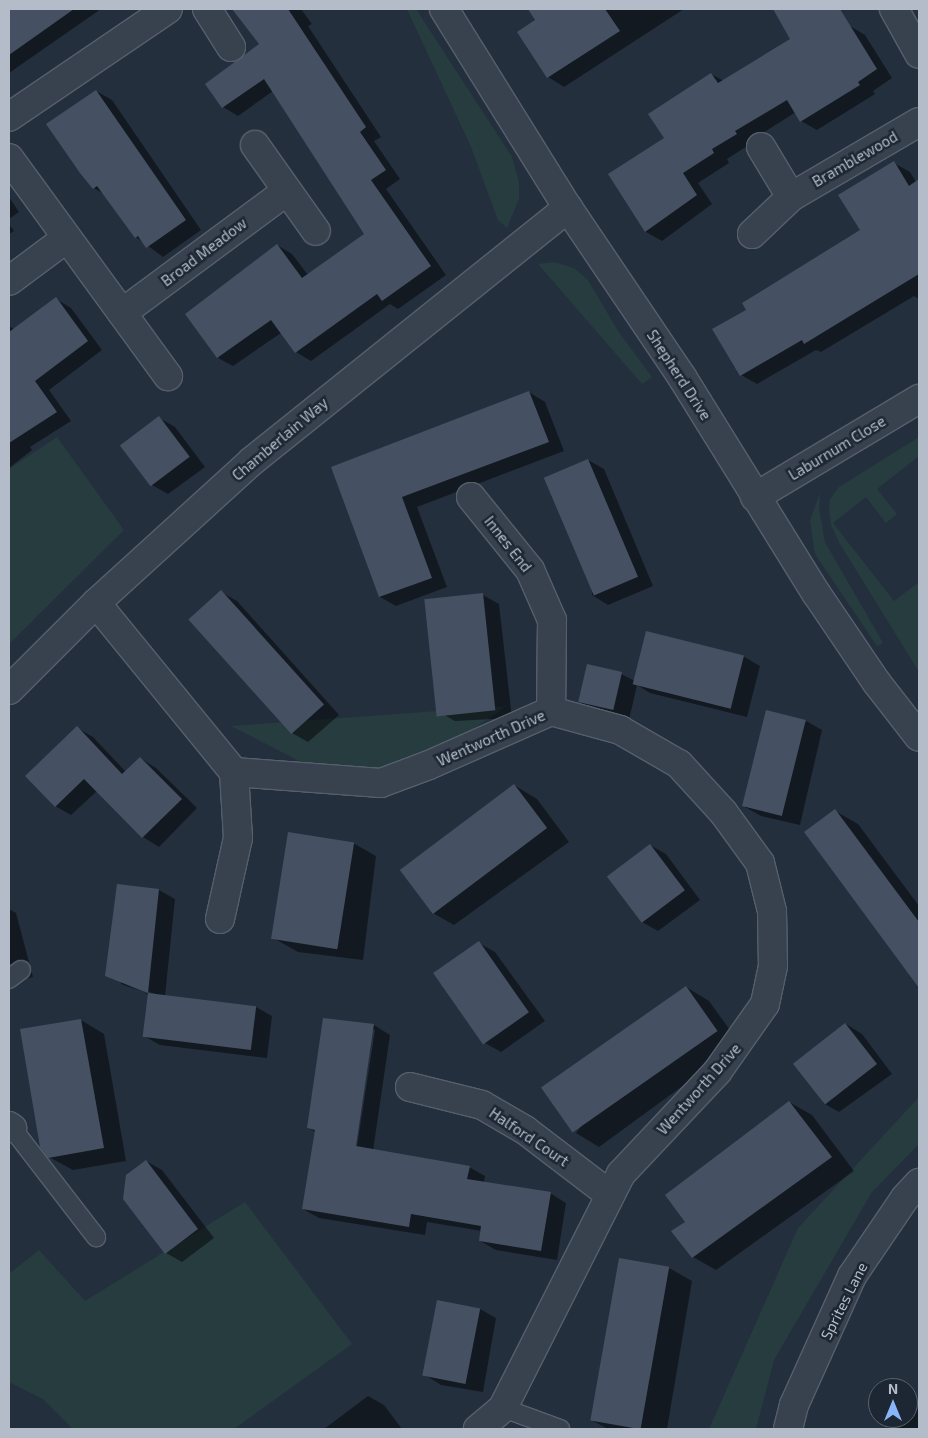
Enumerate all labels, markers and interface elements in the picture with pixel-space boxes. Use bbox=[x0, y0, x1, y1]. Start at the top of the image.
street label: Bramblewood bbox=[809, 127, 901, 191]
street label: Broad Meadow bbox=[158, 214, 250, 290]
street label: Shepherd Drive bbox=[643, 326, 715, 424]
street label: Chamberlain Way bbox=[228, 394, 332, 484]
street label: Laburnum Close bbox=[785, 412, 889, 484]
street label: Innes End bbox=[481, 512, 535, 576]
street label: Wentworth Drive bbox=[434, 706, 548, 770]
street label: Wentworth Drive bbox=[653, 1040, 745, 1138]
street label: Halford Court bbox=[486, 1104, 572, 1170]
street label: Sprites Lane bbox=[817, 1259, 871, 1343]
north arrow bbox=[868, 1378, 918, 1428]
text: N bbox=[888, 1380, 898, 1397]

